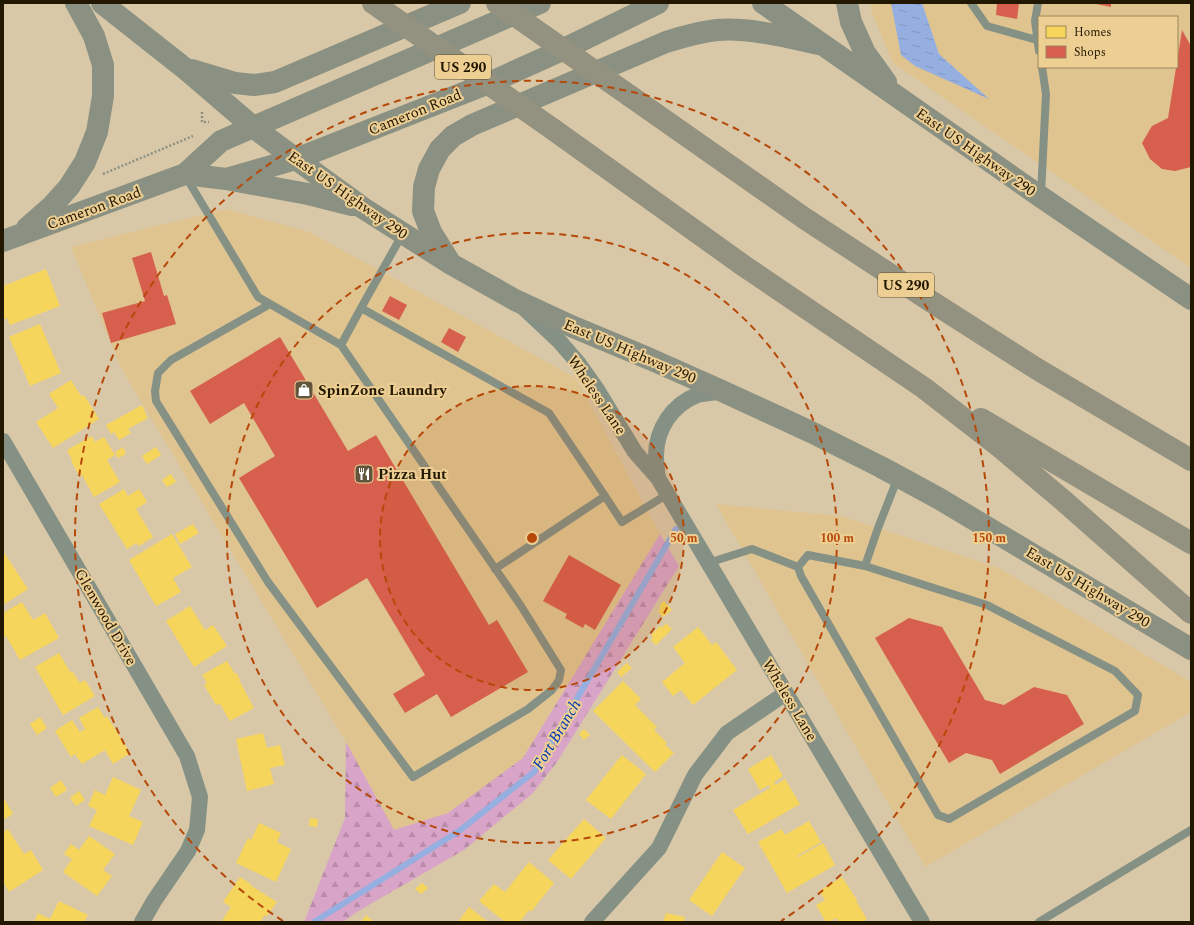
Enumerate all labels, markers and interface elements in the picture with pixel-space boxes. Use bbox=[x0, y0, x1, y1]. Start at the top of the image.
legend bbox=[1038, 16, 1178, 68]
text: Homes bbox=[1074, 23, 1112, 42]
text: Shops bbox=[1074, 43, 1106, 62]
road number: US 290 bbox=[435, 55, 491, 79]
street label: Cameron Road bbox=[365, 83, 465, 142]
street label: East US Highway 290 bbox=[911, 102, 1040, 203]
street label: East US Highway 290 bbox=[283, 145, 412, 246]
street label: Cameron Road bbox=[44, 181, 144, 236]
road number: US 290 bbox=[878, 273, 934, 297]
street label: East US Highway 290 bbox=[560, 313, 700, 390]
street label: Wheless Lane bbox=[561, 351, 632, 440]
shop icon: SpinZone Laundry bbox=[293, 379, 315, 401]
place label: SpinZone Laundry bbox=[318, 379, 448, 402]
restaurant icon: Pizza Hut bbox=[353, 463, 375, 485]
place label: Pizza Hut bbox=[378, 463, 447, 486]
text: 50 m bbox=[670, 529, 698, 548]
text: 100 m bbox=[820, 529, 854, 548]
text: 150 m bbox=[972, 529, 1006, 548]
centre of rings bbox=[525, 531, 539, 545]
street label: East US Highway 290 bbox=[1021, 541, 1154, 634]
street label: Glenwood Drive bbox=[69, 565, 143, 670]
street label: Wheless Lane bbox=[756, 655, 823, 746]
water label: Fort Branch bbox=[527, 695, 587, 774]

